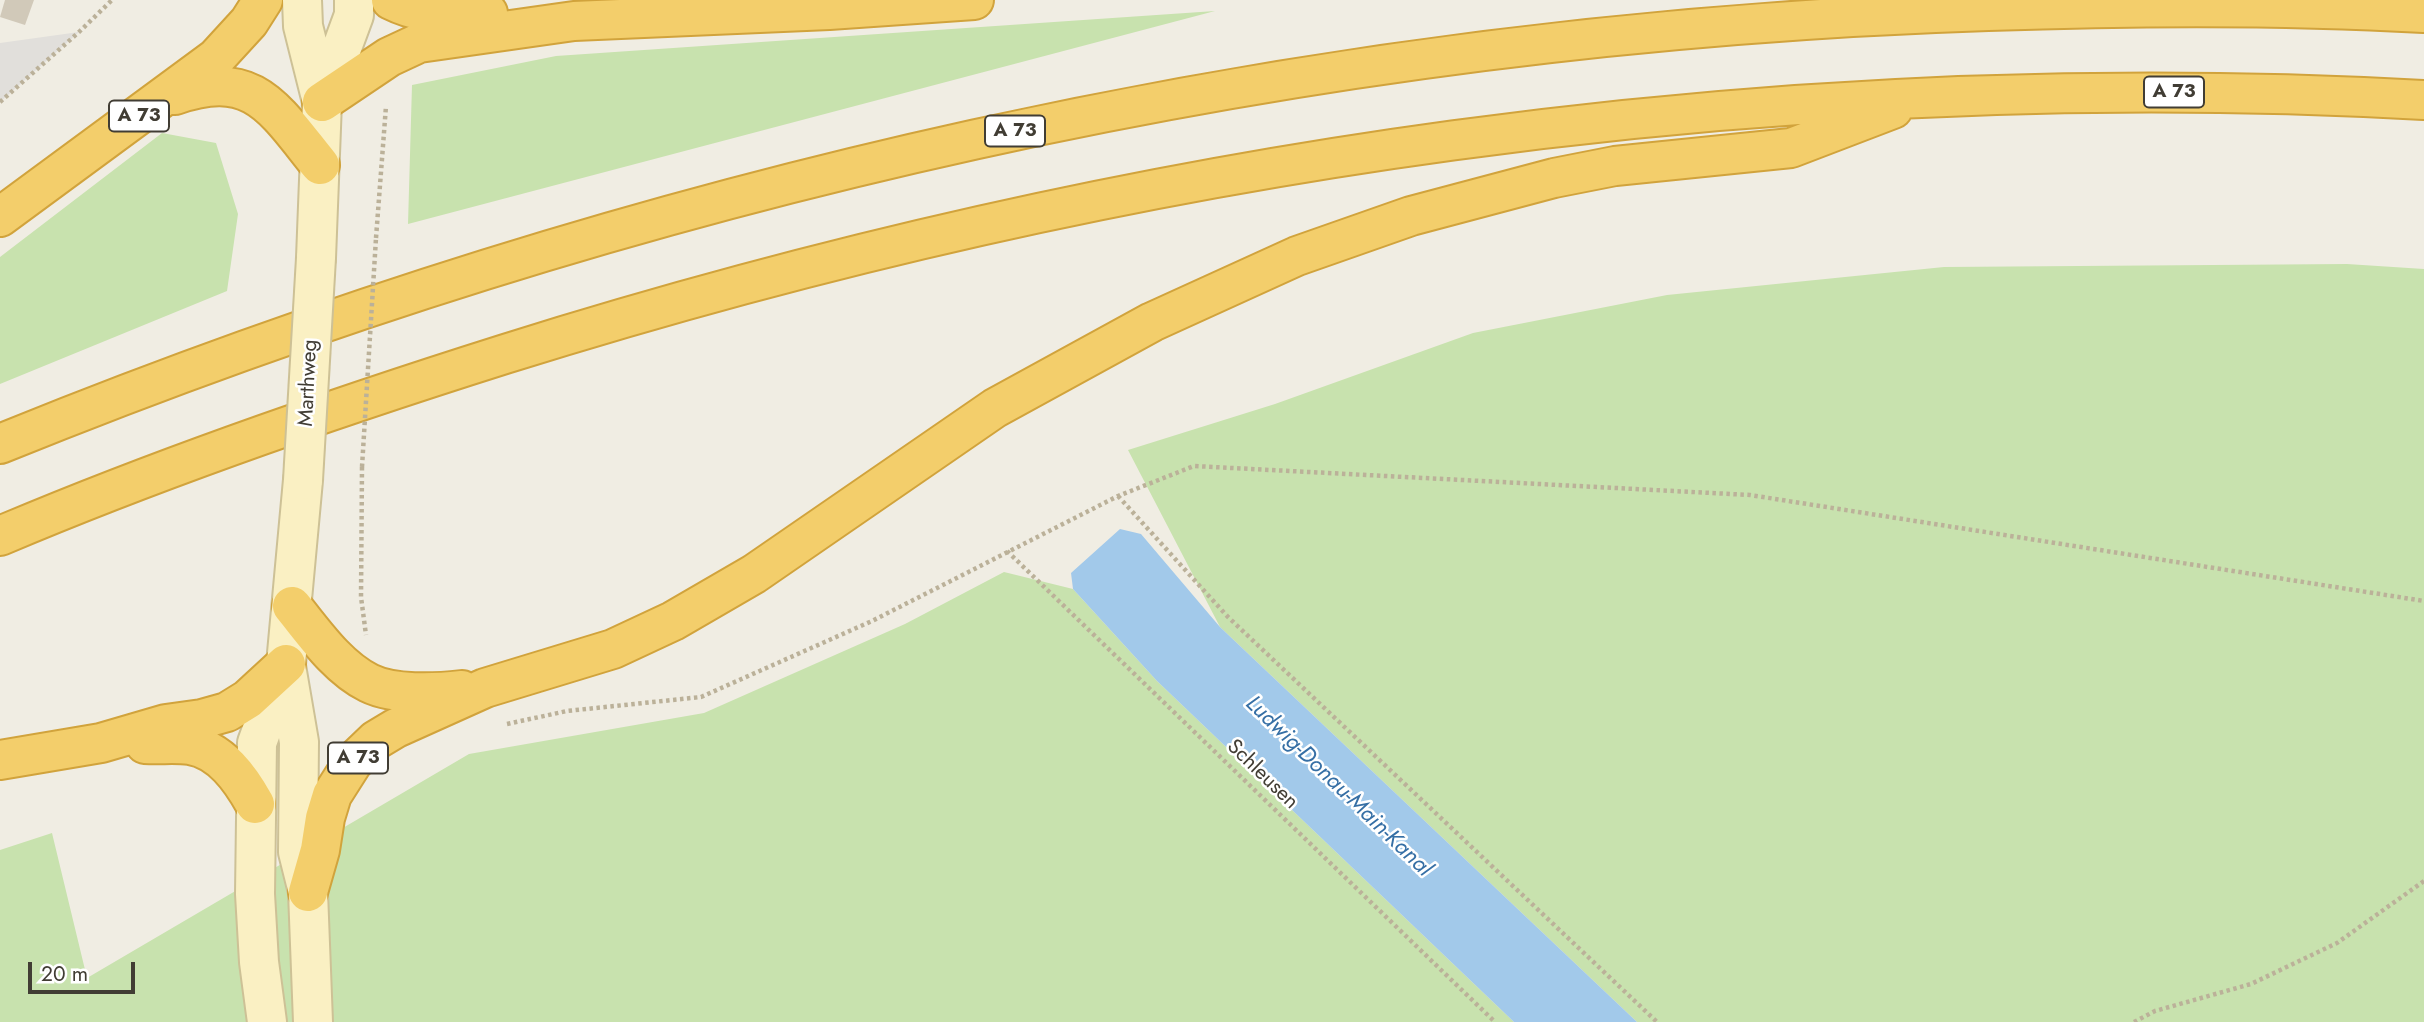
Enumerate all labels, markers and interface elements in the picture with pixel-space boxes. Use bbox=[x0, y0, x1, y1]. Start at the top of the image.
road number: A 73 bbox=[2144, 76, 2204, 108]
road number: A 73 bbox=[109, 100, 169, 132]
road number: A 73 bbox=[985, 116, 1045, 146]
street label: Marthweg bbox=[294, 339, 324, 427]
water label: Ludwig-Donau-Main-Kanal bbox=[1239, 691, 1437, 883]
street label: Schleusen bbox=[1221, 735, 1303, 815]
road number: A 73 bbox=[328, 743, 388, 774]
scale bar bbox=[32, 948, 138, 992]
text: 20 m bbox=[41, 959, 88, 989]

